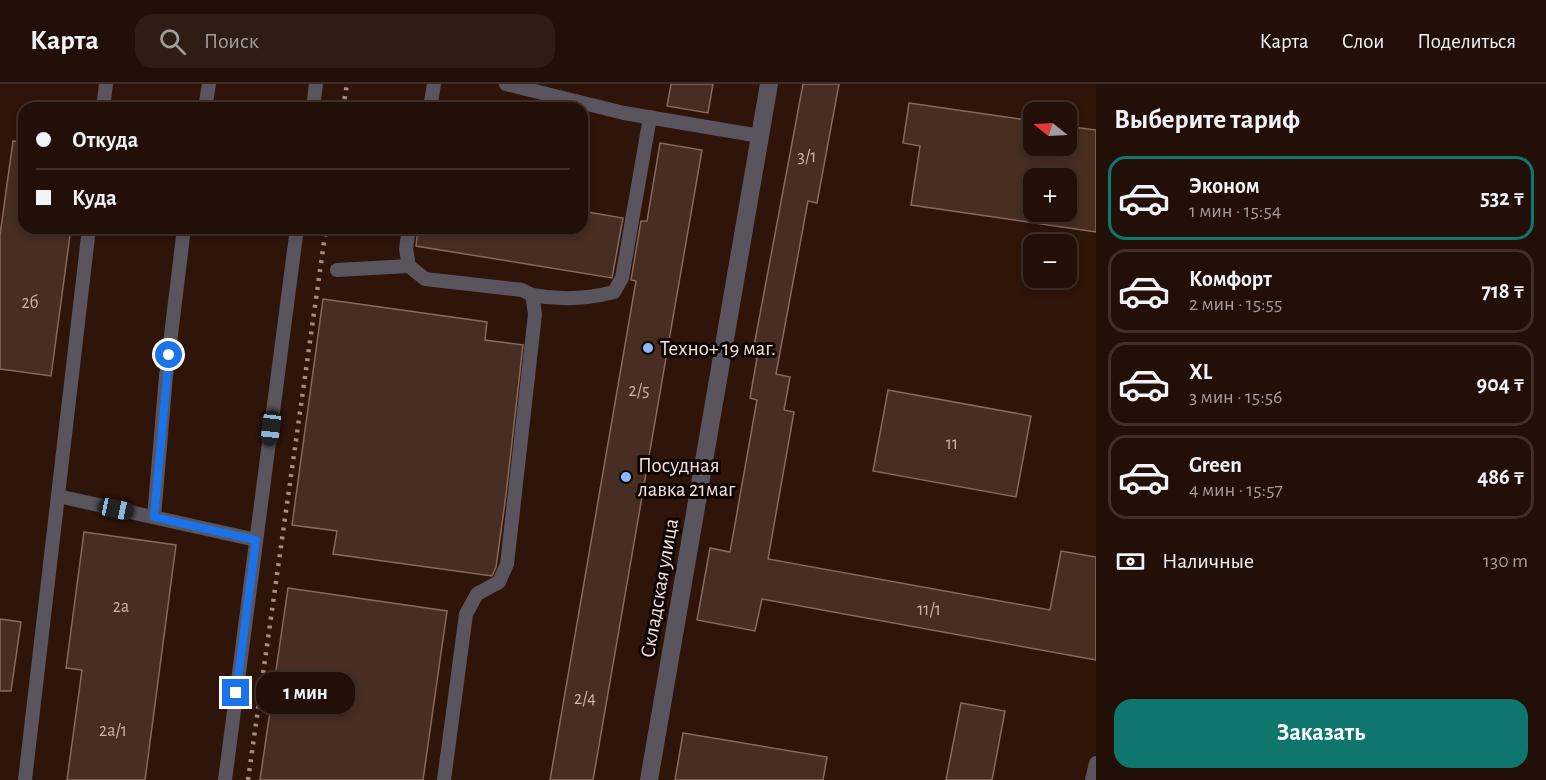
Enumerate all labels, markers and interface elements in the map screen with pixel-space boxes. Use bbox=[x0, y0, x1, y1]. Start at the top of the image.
search box bbox=[135, 14, 555, 68]
icon: search bbox=[156, 25, 189, 58]
text: Карта bbox=[30, 27, 99, 55]
text: Поиск bbox=[204, 30, 259, 52]
text: Карта bbox=[1259, 31, 1309, 52]
text: Слои bbox=[1342, 31, 1384, 52]
text: Поделиться bbox=[1417, 31, 1516, 52]
north arrow bbox=[1023, 102, 1077, 156]
map controls bbox=[1023, 102, 1077, 288]
text: Выберите тариф bbox=[1114, 106, 1300, 133]
text: Откуда bbox=[72, 129, 138, 151]
house number: 3/1 bbox=[798, 148, 816, 166]
button: + bbox=[1023, 168, 1077, 222]
icon: car bbox=[1117, 171, 1171, 225]
text: Эконом bbox=[1189, 175, 1260, 197]
text: Куда bbox=[72, 187, 117, 209]
text: 532 ₸ bbox=[1480, 187, 1525, 209]
text: 1 мин · 15:54 bbox=[1189, 201, 1281, 221]
button: − bbox=[1023, 234, 1077, 288]
icon: car bbox=[1117, 264, 1171, 318]
text: Комфорт bbox=[1189, 268, 1272, 290]
text: 718 ₸ bbox=[1481, 280, 1525, 302]
house number: 2б bbox=[21, 293, 39, 312]
text: 2 мин · 15:55 bbox=[1189, 294, 1282, 314]
place label: Техно+ 19 маг. bbox=[660, 338, 776, 359]
route start bbox=[155, 341, 182, 368]
marker: Техно+ 19 маг. bbox=[641, 341, 655, 355]
icon: car bbox=[1117, 357, 1171, 411]
text: XL bbox=[1189, 361, 1212, 383]
text: 904 ₸ bbox=[1477, 373, 1525, 395]
house number: 2/5 bbox=[629, 382, 649, 400]
text: 3 мин · 15:56 bbox=[1189, 387, 1283, 407]
car bbox=[260, 409, 282, 447]
house number: 11 bbox=[946, 435, 958, 453]
icon: car bbox=[1117, 450, 1171, 504]
text: Green bbox=[1189, 454, 1242, 476]
place label: Посудная лавка 21маг bbox=[638, 455, 736, 500]
text: 486 ₸ bbox=[1477, 466, 1525, 488]
marker: Посудная лавка 21маг bbox=[619, 470, 633, 484]
text: 4 мин · 15:57 bbox=[1189, 480, 1283, 500]
car bbox=[97, 496, 135, 522]
street label: Складская улица bbox=[637, 516, 682, 659]
icon: cash bbox=[1114, 545, 1147, 578]
text: Наличные bbox=[1162, 550, 1254, 572]
text: 130 m bbox=[1483, 551, 1528, 571]
house number: 2а bbox=[113, 598, 129, 616]
house number: 11/1 bbox=[917, 601, 941, 619]
callout: 1 мин bbox=[257, 672, 356, 714]
route end bbox=[222, 679, 249, 706]
text: 1 мин bbox=[283, 683, 328, 703]
house number: 2/4 bbox=[574, 690, 596, 708]
button: Заказать bbox=[1114, 699, 1528, 768]
house number: 2а/1 bbox=[99, 722, 127, 740]

